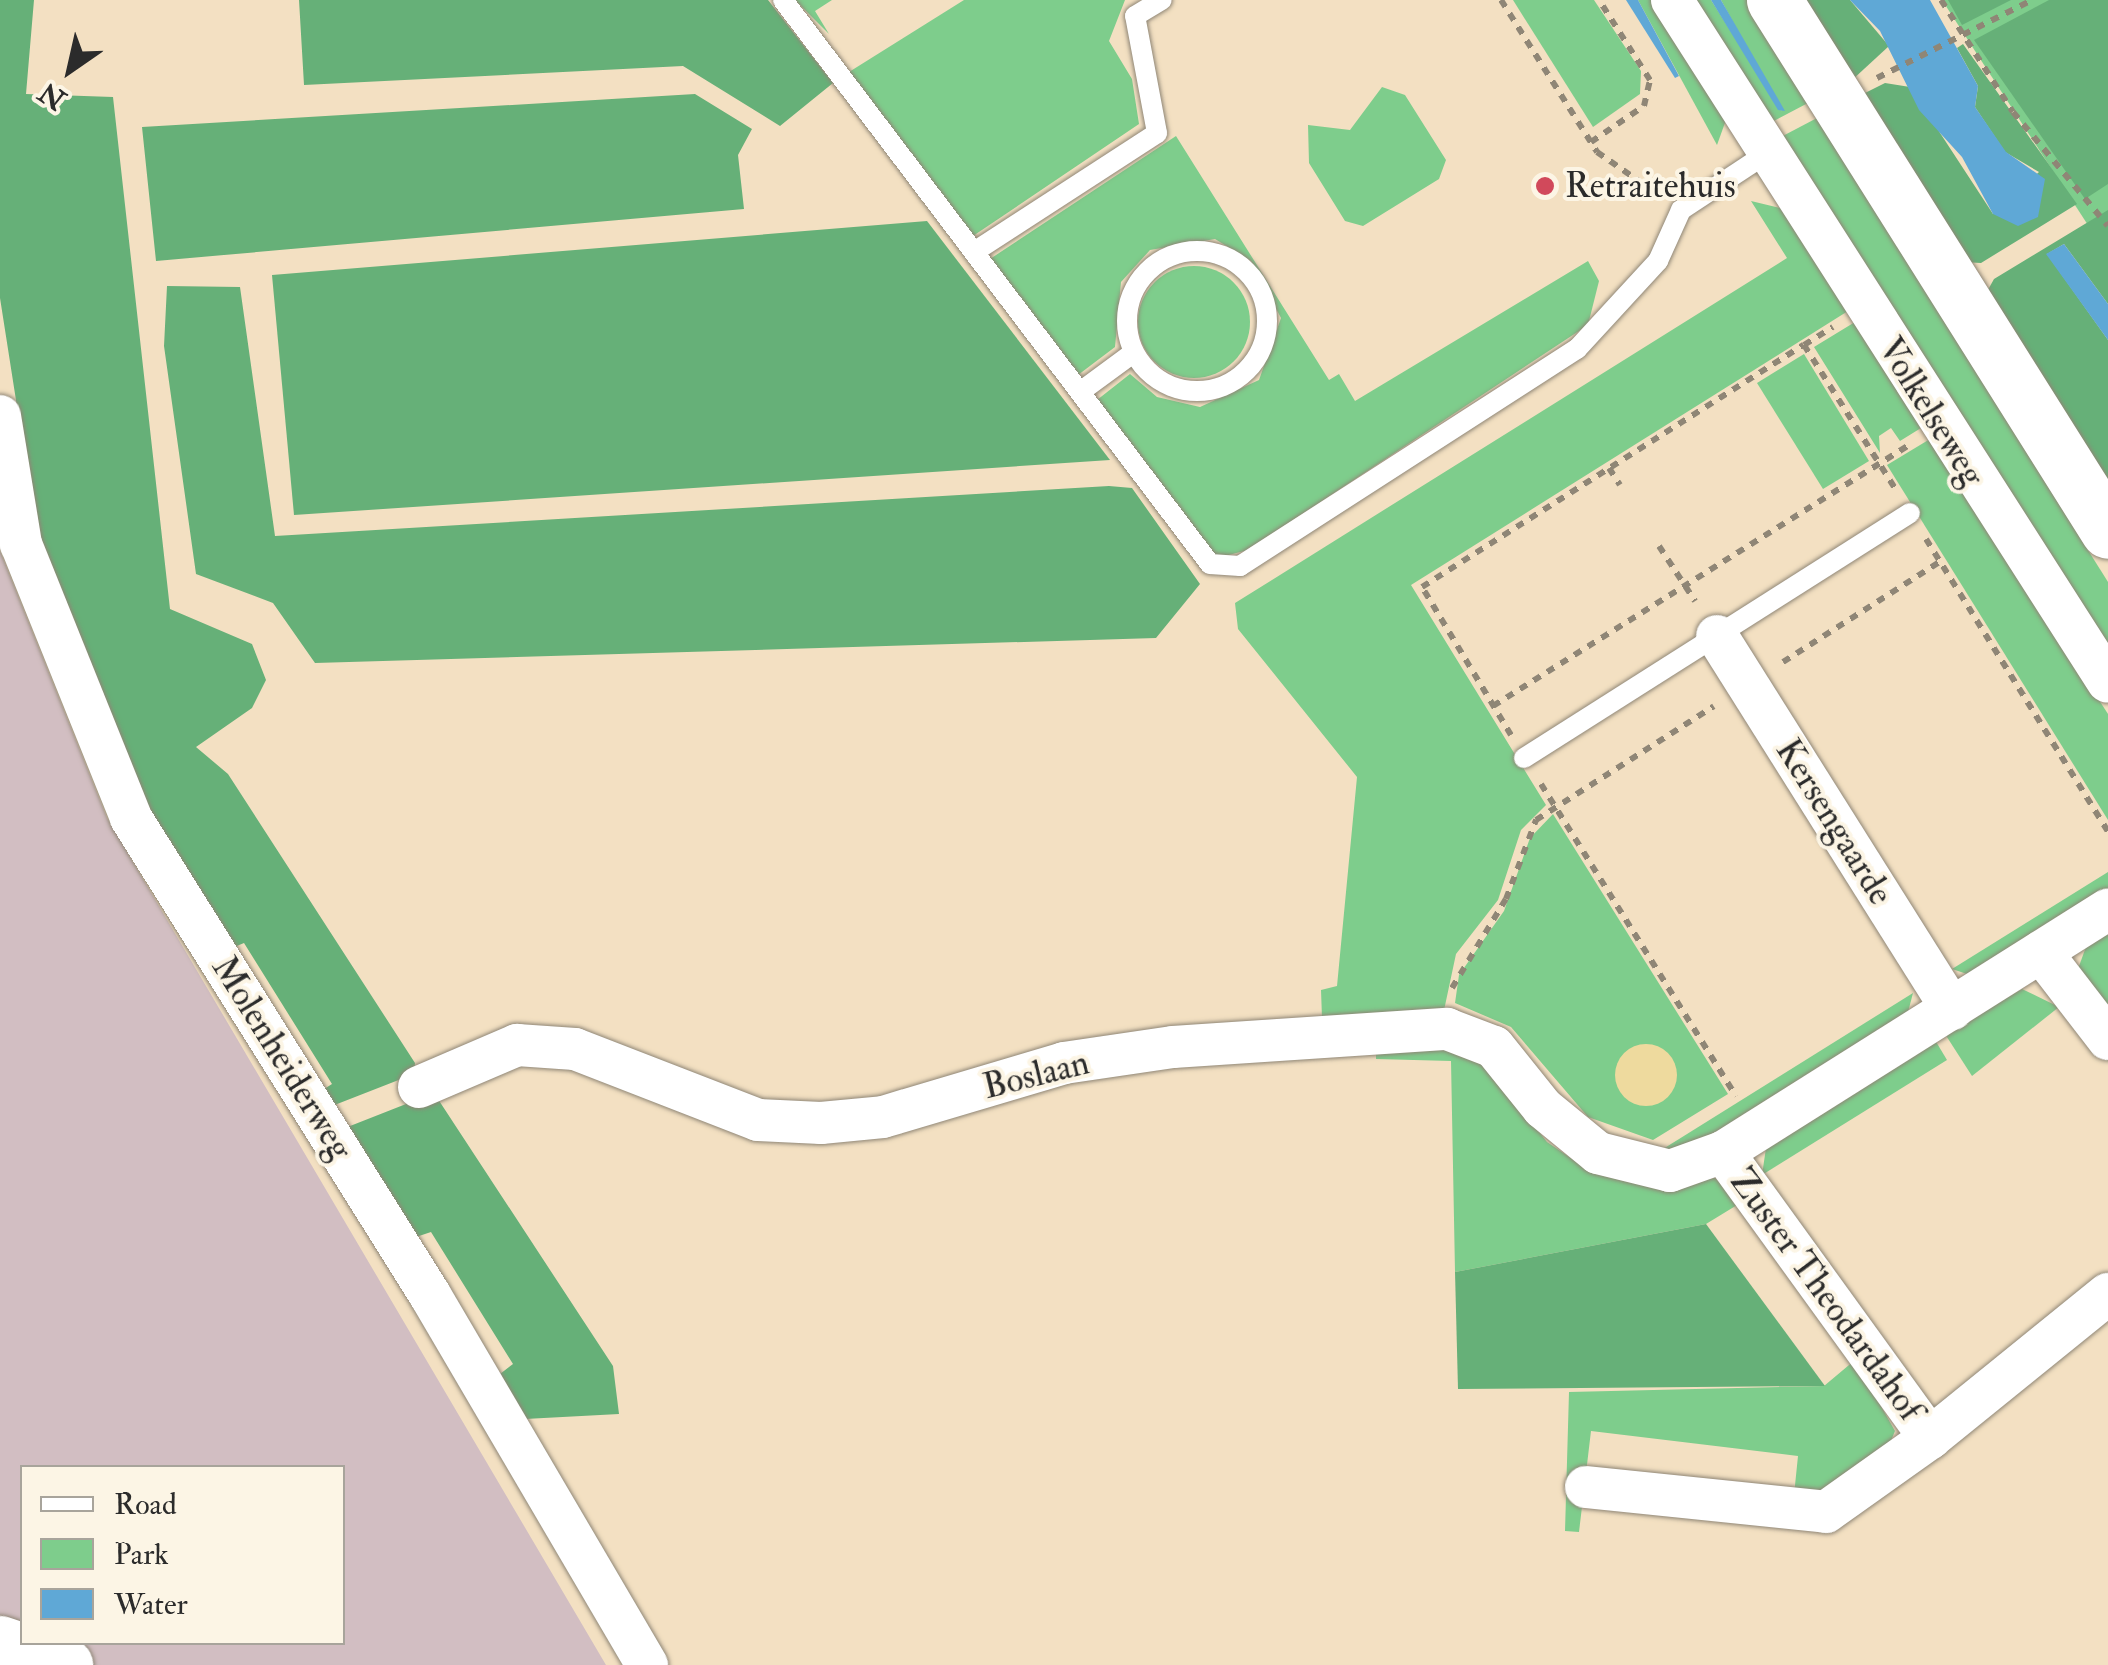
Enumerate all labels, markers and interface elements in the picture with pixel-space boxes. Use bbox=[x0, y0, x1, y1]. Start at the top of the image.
north arrow bbox=[20, 20, 120, 120]
text: N bbox=[33, 74, 73, 117]
place label: Retraitehuis bbox=[1565, 165, 1736, 207]
marker: Retraitehuis bbox=[1534, 175, 1556, 197]
street label: Volkelseweg bbox=[1869, 330, 1993, 494]
street label: Kersengaarde bbox=[1767, 732, 1901, 912]
street label: Molenheiderweg bbox=[203, 949, 361, 1167]
street label: Boslaan bbox=[979, 1042, 1093, 1108]
street label: Zuster Theodardahof bbox=[1720, 1161, 1932, 1429]
legend bbox=[20, 1465, 345, 1645]
text: Road bbox=[114, 1486, 177, 1523]
text: Park bbox=[114, 1536, 169, 1573]
text: Water bbox=[114, 1586, 188, 1623]

